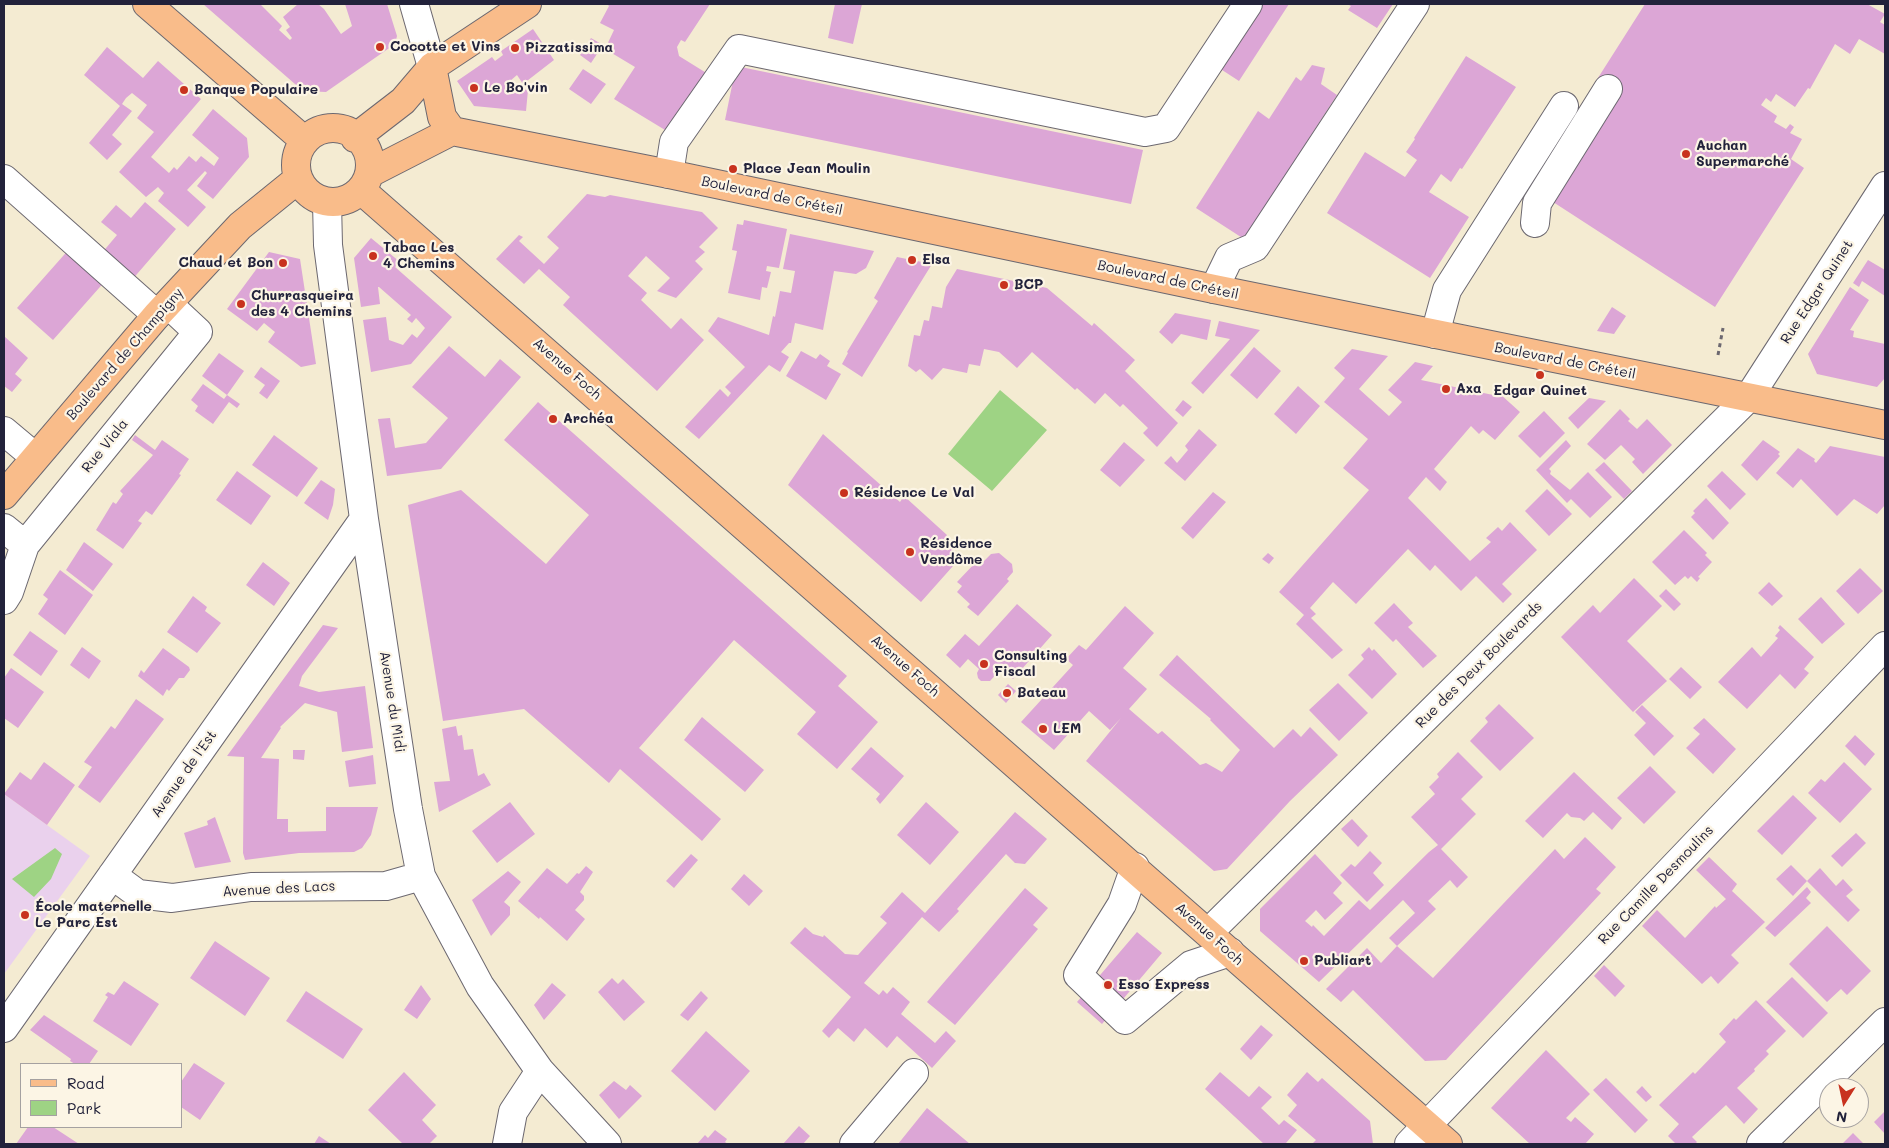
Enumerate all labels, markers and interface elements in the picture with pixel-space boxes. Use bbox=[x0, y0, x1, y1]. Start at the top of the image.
place label: Cocotte et Vins bbox=[390, 39, 500, 55]
place label: Pizzatissima bbox=[525, 40, 613, 56]
marker: Cocotte et Vins bbox=[374, 41, 386, 53]
marker: Pizzatissima bbox=[509, 42, 521, 54]
place label: Le Bo'vin bbox=[484, 80, 548, 96]
place label: Banque Populaire bbox=[194, 82, 318, 98]
marker: Le Bo'vin bbox=[468, 82, 480, 94]
marker: Banque Populaire bbox=[178, 84, 190, 96]
place label: Auchan Supermarché bbox=[1696, 138, 1789, 170]
marker: Auchan Supermarché bbox=[1680, 148, 1692, 160]
place label: Place Jean Moulin bbox=[743, 161, 870, 177]
marker: Place Jean Moulin bbox=[727, 163, 739, 175]
street label: Boulevard de Créteil bbox=[700, 173, 844, 219]
street label: Rue Edgar Quinet bbox=[1777, 237, 1857, 347]
place label: Tabac Les 4 Chemins bbox=[383, 240, 455, 272]
marker: Tabac Les 4 Chemins bbox=[367, 250, 379, 262]
place label: Elsa bbox=[922, 252, 950, 268]
marker: Elsa bbox=[906, 254, 918, 266]
place label: Chaud et Bon bbox=[178, 255, 273, 271]
marker: Chaud et Bon bbox=[277, 257, 289, 269]
street label: Boulevard de Créteil bbox=[1096, 257, 1240, 303]
place label: BCP bbox=[1014, 277, 1043, 293]
marker: BCP bbox=[998, 279, 1010, 291]
street label: Boulevard de Champigny bbox=[63, 285, 187, 423]
place label: Churrasqueira des 4 Chemins bbox=[251, 288, 354, 321]
marker: Churrasqueira des 4 Chemins bbox=[235, 298, 247, 310]
street label: Avenue Foch bbox=[529, 335, 605, 403]
street label: Boulevard de Créteil bbox=[1493, 339, 1637, 383]
marker: Edgar Quinet bbox=[1534, 369, 1546, 381]
place label: Axa bbox=[1456, 381, 1482, 397]
marker: Axa bbox=[1440, 383, 1452, 395]
place label: Edgar Quinet bbox=[1493, 383, 1587, 399]
place label: Archéa bbox=[563, 411, 613, 427]
marker: Archéa bbox=[547, 413, 559, 425]
street label: Rue Viala bbox=[78, 416, 132, 476]
place label: Résidence Le Val bbox=[854, 485, 974, 501]
marker: Résidence Le Val bbox=[838, 487, 850, 499]
place label: Résidence Vendôme bbox=[920, 536, 992, 568]
marker: Résidence Vendôme bbox=[904, 546, 916, 558]
street label: Rue des Deux Boulevards bbox=[1412, 598, 1546, 732]
street label: Avenue Foch bbox=[867, 632, 943, 700]
place label: Consulting Fiscal bbox=[994, 648, 1067, 680]
street label: Avenue du Midi bbox=[376, 650, 408, 754]
marker: Consulting Fiscal bbox=[978, 658, 990, 670]
place label: Bateau bbox=[1017, 685, 1066, 701]
marker: Bateau bbox=[1001, 687, 1013, 699]
place label: LEM bbox=[1053, 721, 1081, 737]
marker: LEM bbox=[1037, 723, 1049, 735]
street label: Avenue de l'Est bbox=[148, 727, 220, 821]
street label: Rue Camille Desmoulins bbox=[1595, 822, 1717, 948]
street label: Avenue des Lacs bbox=[222, 878, 336, 900]
place label: École maternelle Le Parc Est bbox=[35, 899, 152, 932]
street label: Avenue Foch bbox=[1172, 899, 1246, 969]
marker: École maternelle Le Parc Est bbox=[19, 909, 31, 921]
place label: Publiart bbox=[1314, 953, 1371, 969]
marker: Publiart bbox=[1298, 955, 1310, 967]
place label: Esso Express bbox=[1118, 977, 1210, 993]
marker: Esso Express bbox=[1102, 979, 1114, 991]
legend bbox=[20, 1063, 182, 1128]
text: Road bbox=[67, 1073, 104, 1093]
north arrow bbox=[1819, 1078, 1869, 1128]
text: Park bbox=[67, 1098, 101, 1118]
text: N bbox=[1835, 1107, 1848, 1128]

